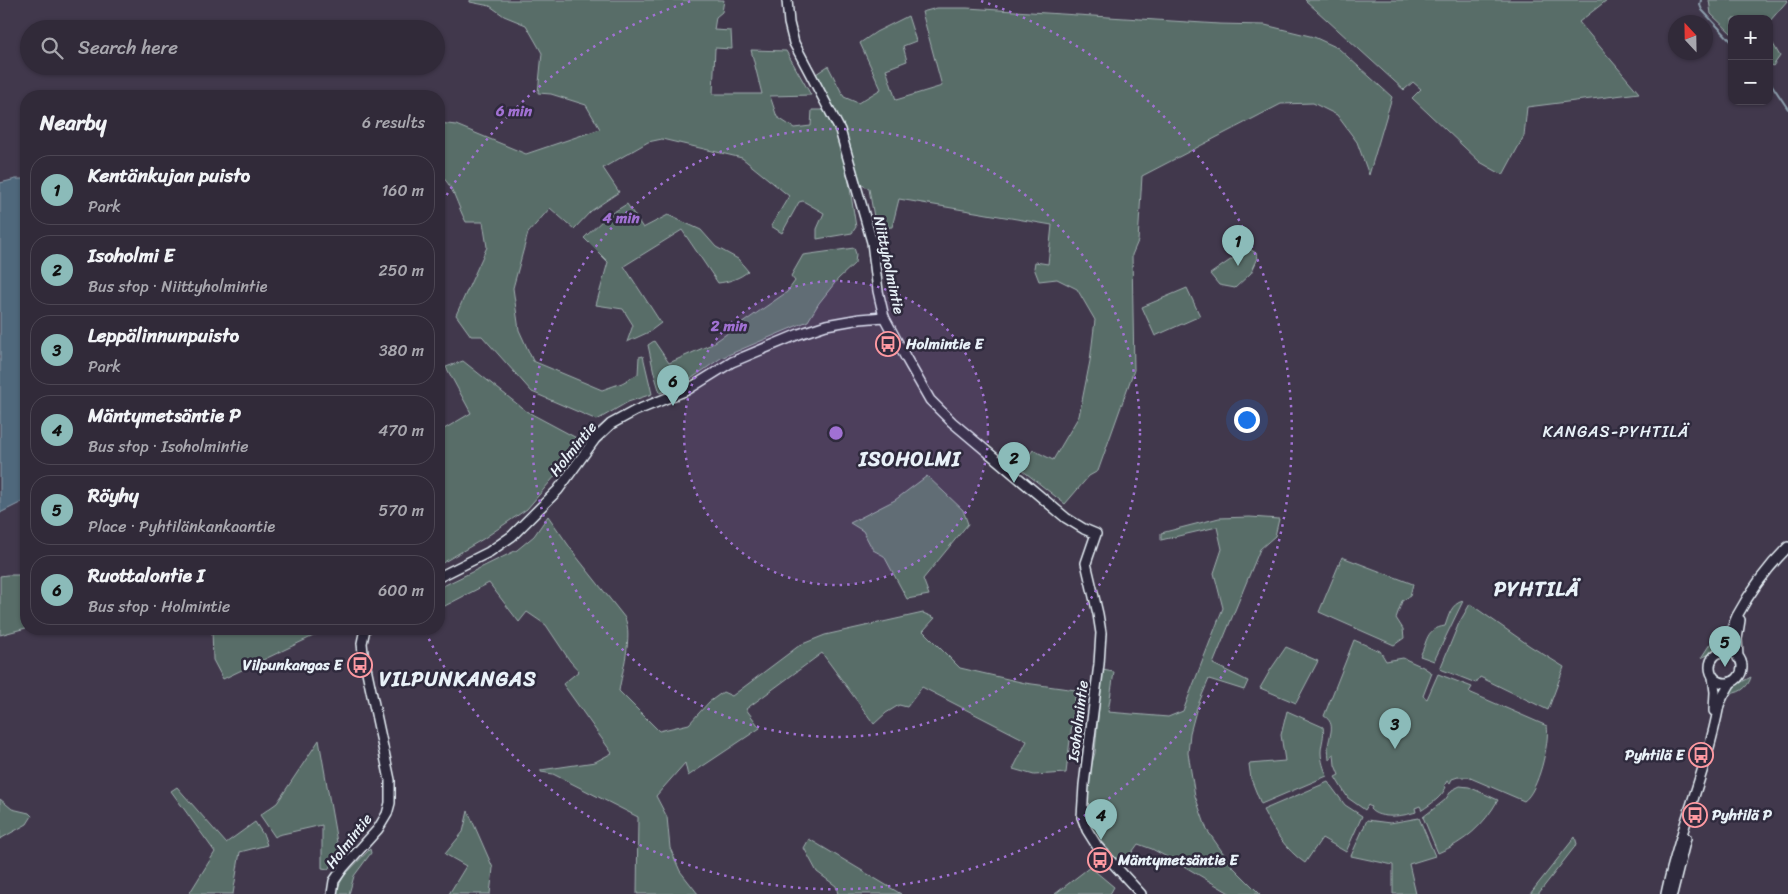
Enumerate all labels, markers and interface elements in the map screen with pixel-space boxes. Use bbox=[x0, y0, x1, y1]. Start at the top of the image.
north arrow bbox=[1668, 15, 1713, 60]
map controls bbox=[1728, 15, 1773, 105]
button: + bbox=[1728, 15, 1773, 60]
search box bbox=[20, 20, 445, 75]
text: Search here bbox=[78, 31, 178, 64]
icon: search bbox=[38, 34, 66, 62]
button: − bbox=[1728, 60, 1773, 105]
text: 6 min bbox=[495, 98, 533, 124]
text: Nearby bbox=[40, 104, 106, 142]
text: 6 results bbox=[362, 108, 425, 137]
text: Kentänkujan puisto bbox=[88, 159, 250, 192]
text: 1 bbox=[54, 176, 60, 205]
text: 160 m bbox=[381, 176, 424, 205]
text: Park bbox=[88, 192, 121, 221]
text: 4 min bbox=[601, 205, 640, 231]
street label: Niittyholmintie bbox=[866, 214, 912, 316]
pin: 1 bbox=[1222, 225, 1254, 266]
text: Isoholmi E bbox=[88, 239, 174, 272]
text: 2 bbox=[52, 256, 62, 285]
text: 250 m bbox=[378, 256, 424, 285]
text: Bus stop · Niittyholmintie bbox=[88, 272, 267, 301]
text: 2 min bbox=[710, 313, 748, 339]
text: Leppälinnunpuisto bbox=[88, 319, 239, 352]
bus stop icon: Holmintie E bbox=[875, 331, 901, 357]
place label: Holmintie E bbox=[905, 331, 985, 357]
text: 3 bbox=[53, 336, 61, 365]
text: 380 m bbox=[379, 336, 424, 365]
text: Park bbox=[88, 352, 121, 381]
pin: 6 bbox=[657, 365, 689, 406]
text: Mäntymetsäntie P bbox=[88, 399, 241, 432]
your location bbox=[1234, 407, 1260, 433]
street label: Holmintie bbox=[543, 415, 604, 482]
text: 4 bbox=[52, 416, 62, 445]
text: 470 m bbox=[378, 416, 424, 445]
district label: KANGAS-PYHTILÄ bbox=[1543, 417, 1690, 446]
centre of rings bbox=[827, 424, 845, 442]
text: Bus stop · Isoholmintie bbox=[88, 432, 249, 461]
district label: ISOHOLMI bbox=[858, 442, 962, 477]
pin: 2 bbox=[998, 442, 1030, 483]
text: Röyhy bbox=[88, 479, 139, 512]
text: 5 bbox=[52, 496, 62, 525]
text: 570 m bbox=[379, 496, 424, 525]
text: Place · Pyhtilänkankaantie bbox=[88, 512, 275, 541]
text: Ruottalontie I bbox=[88, 559, 204, 592]
district label: PYHTILÄ bbox=[1494, 572, 1582, 607]
text: 6 bbox=[52, 576, 62, 605]
text: 600 m bbox=[378, 576, 424, 605]
text: Bus stop · Holmintie bbox=[88, 592, 230, 621]
pin: 5 bbox=[1709, 626, 1741, 667]
place label: Vilpunkangas E bbox=[243, 652, 344, 678]
bus stop icon: Vilpunkangas E bbox=[347, 652, 373, 678]
district label: VILPUNKANGAS bbox=[379, 662, 537, 697]
street label: Isoholmintie bbox=[1060, 679, 1096, 764]
pin: 3 bbox=[1379, 708, 1411, 749]
place label: Pyhtilä E bbox=[1625, 742, 1686, 768]
bus stop icon: Pyhtilä E bbox=[1688, 742, 1714, 768]
pin: 4 bbox=[1085, 799, 1117, 840]
bus stop icon: Pyhtilä P bbox=[1682, 802, 1708, 828]
place label: Pyhtilä P bbox=[1712, 802, 1773, 828]
street label: Holmintie bbox=[319, 807, 379, 875]
bus stop icon: Mäntymetsäntie E bbox=[1087, 847, 1113, 873]
place label: Mäntymetsäntie E bbox=[1117, 847, 1239, 873]

